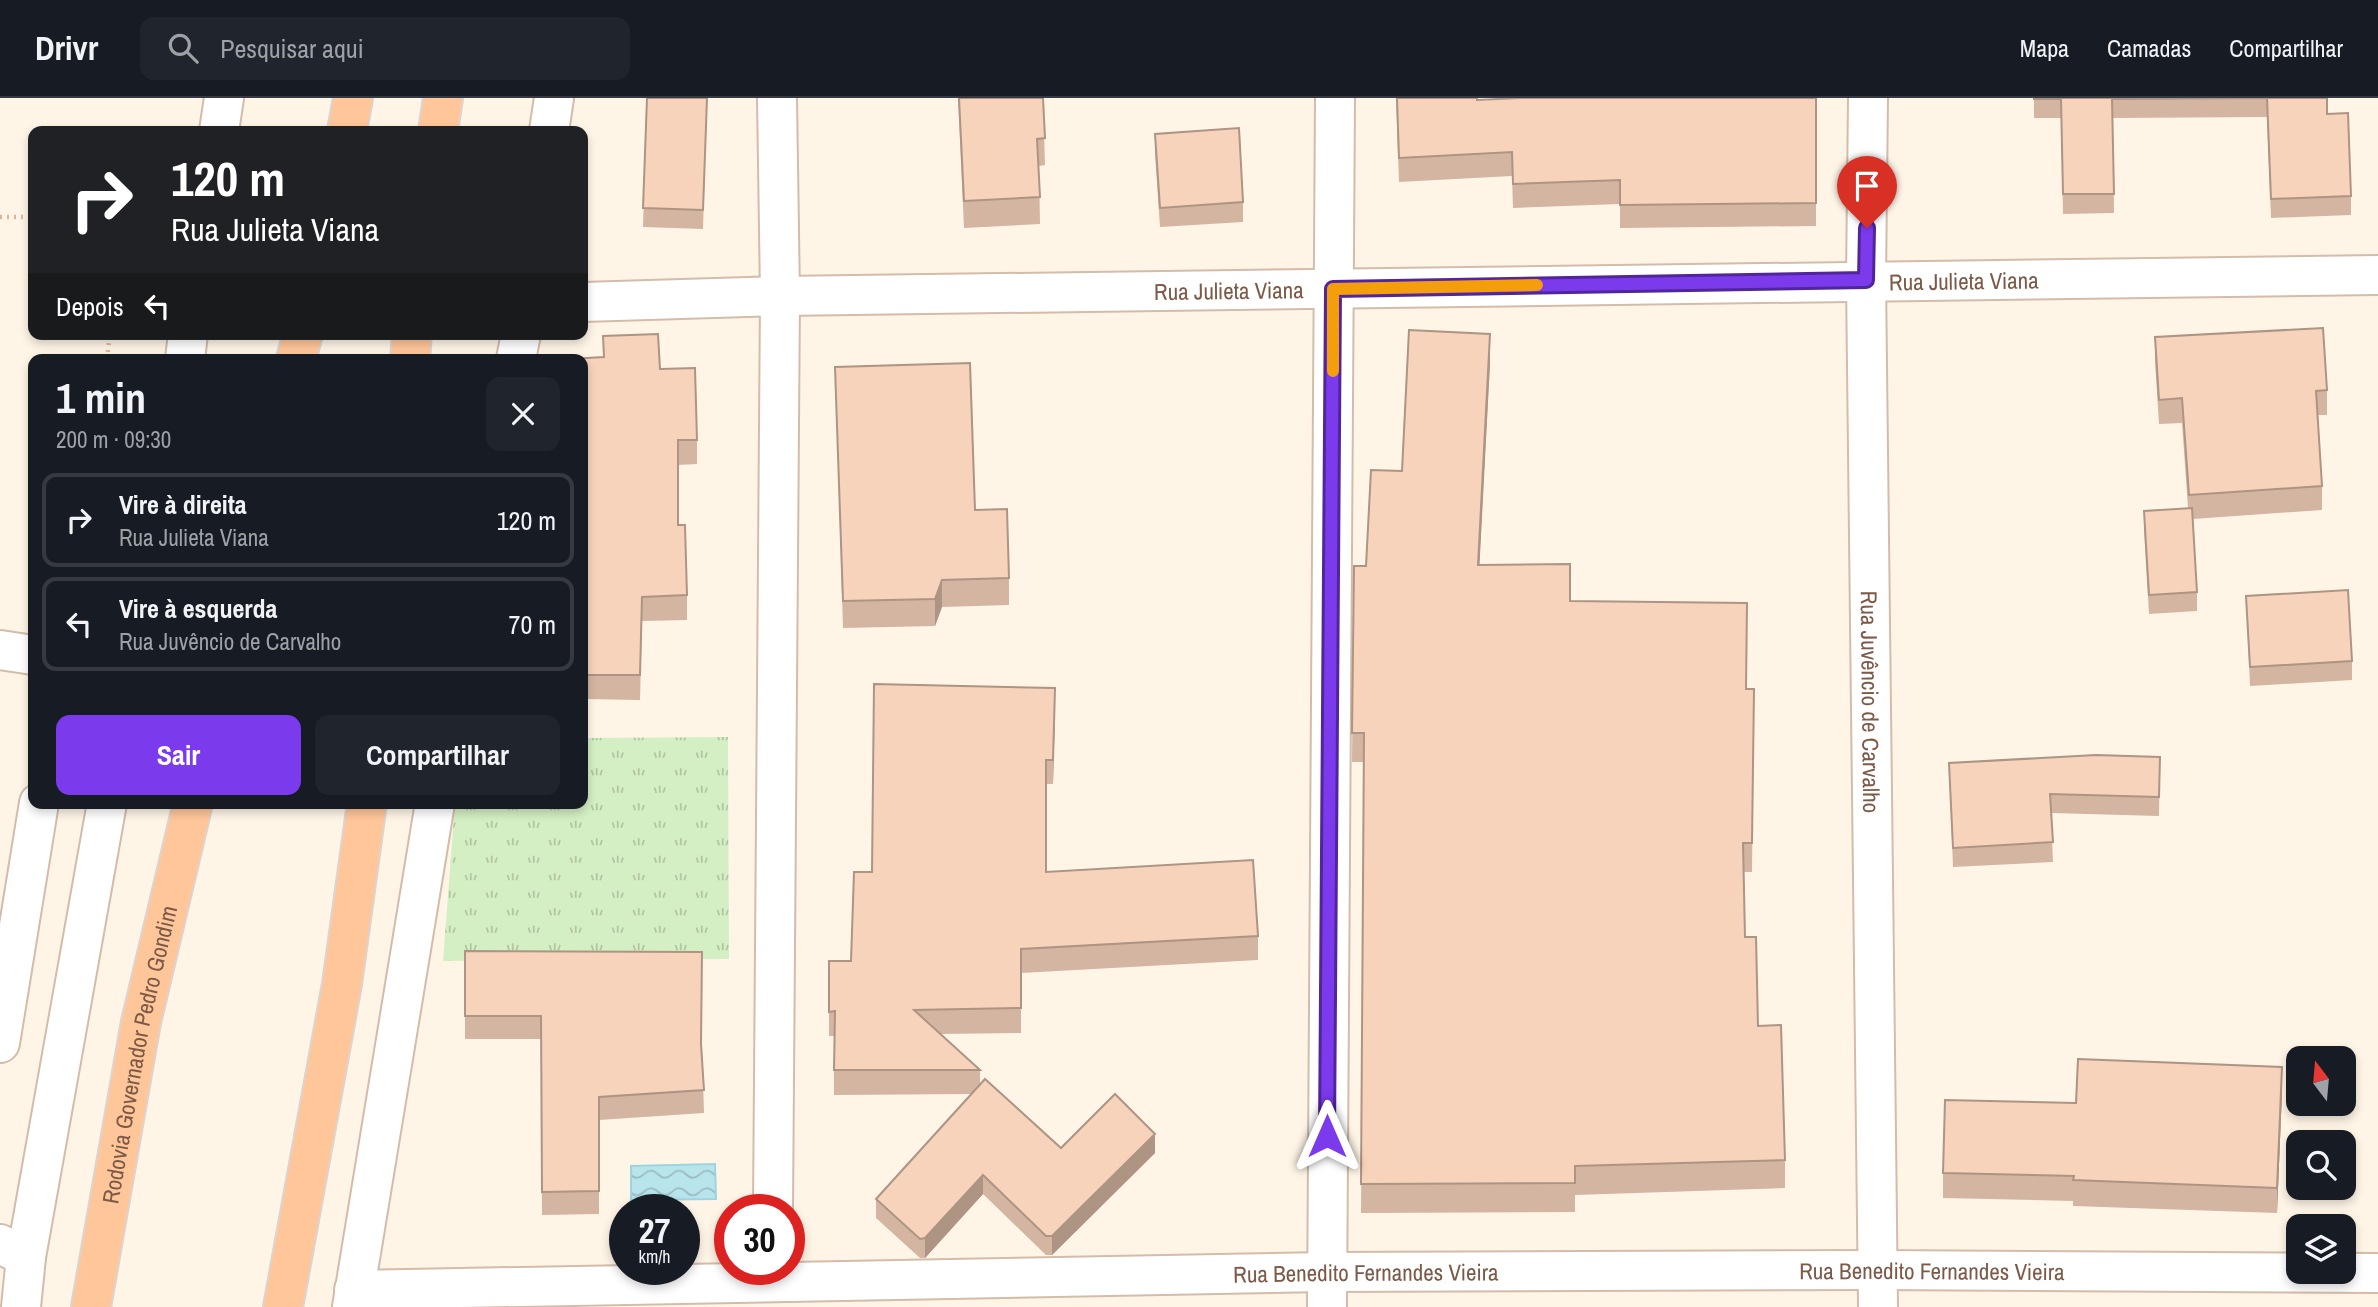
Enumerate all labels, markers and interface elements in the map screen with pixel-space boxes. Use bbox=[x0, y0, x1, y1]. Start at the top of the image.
search box bbox=[140, 17, 630, 80]
text: Drivr bbox=[35, 26, 98, 70]
icon: search bbox=[164, 29, 202, 67]
text: Pesquisar aqui bbox=[220, 31, 364, 66]
text: Mapa bbox=[2020, 32, 2069, 64]
text: Camadas bbox=[2107, 32, 2191, 64]
text: Compartilhar bbox=[2229, 32, 2343, 64]
text: 120 m bbox=[171, 145, 285, 211]
icon: right bbox=[56, 154, 147, 245]
pin bbox=[1837, 156, 1897, 228]
icon: arrive bbox=[1848, 167, 1886, 205]
text: Rua Julieta Viana bbox=[171, 208, 379, 251]
street label: Rua Julieta Viana bbox=[1889, 264, 2039, 297]
street label: Rua Julieta Viana bbox=[1154, 274, 1304, 307]
icon: left bbox=[138, 287, 176, 325]
text: Depois bbox=[56, 289, 124, 324]
text: 1 min bbox=[56, 370, 146, 426]
button: close bbox=[486, 377, 560, 451]
text: 200 m · 09:30 bbox=[56, 424, 171, 455]
text: Vire à direita bbox=[119, 487, 247, 522]
icon: right bbox=[60, 501, 98, 539]
text: 120 m bbox=[497, 503, 556, 538]
text: Rua Julieta Viana bbox=[119, 522, 269, 553]
text: Vire à esquerda bbox=[119, 591, 277, 626]
street label: Rua Juvêncio de Carvalho bbox=[1854, 591, 1888, 813]
icon: left bbox=[60, 605, 98, 643]
text: 70 m bbox=[509, 607, 556, 642]
text: Rua Juvêncio de Carvalho bbox=[119, 626, 341, 657]
button: Sair bbox=[56, 715, 301, 795]
button: Compartilhar bbox=[315, 715, 560, 795]
street label: Rodovia Governador Pedro Gondim bbox=[94, 902, 184, 1206]
north arrow bbox=[2286, 1046, 2356, 1116]
map controls bbox=[2286, 1046, 2356, 1284]
position arrow bbox=[1290, 1099, 1364, 1173]
button: search bbox=[2286, 1130, 2356, 1200]
speed limit sign: 30 bbox=[714, 1194, 805, 1285]
text: 27 bbox=[639, 1207, 670, 1254]
button: layers bbox=[2286, 1214, 2356, 1284]
text: km/h bbox=[639, 1244, 671, 1269]
street label: Rua Benedito Fernandes Vieira bbox=[1799, 1254, 2065, 1287]
street label: Rua Benedito Fernandes Vieira bbox=[1233, 1256, 1499, 1289]

